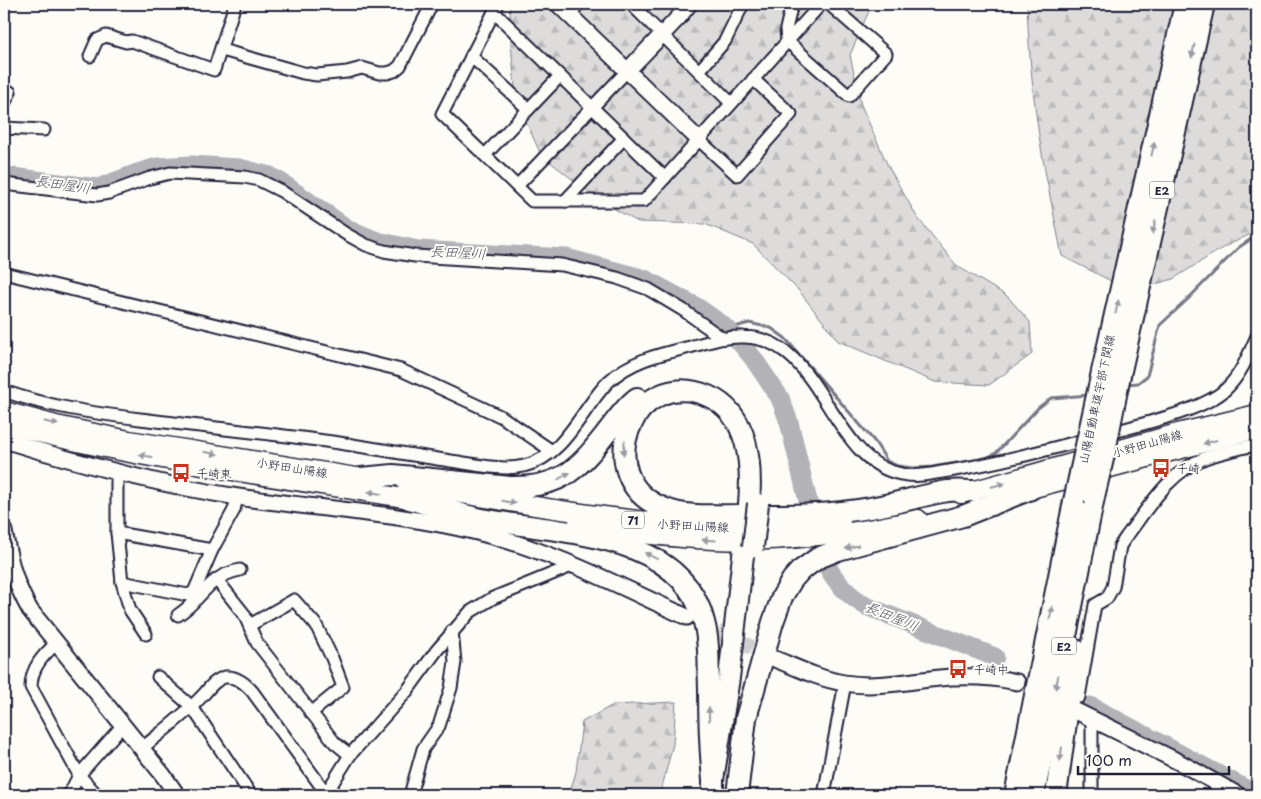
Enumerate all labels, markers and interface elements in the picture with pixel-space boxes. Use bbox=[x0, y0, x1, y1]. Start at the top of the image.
one-way arrow bbox=[1189, 44, 1197, 59]
one-way arrow bbox=[1149, 141, 1157, 157]
water label: 長田屋川 bbox=[34, 170, 92, 198]
road number: E2 bbox=[1150, 182, 1174, 198]
one-way arrow bbox=[1149, 219, 1157, 235]
water label: 長田屋川 bbox=[429, 240, 487, 264]
one-way arrow bbox=[1113, 300, 1121, 315]
street label: 山陽自動車道宇部下関線 bbox=[1073, 333, 1119, 465]
one-way arrow bbox=[43, 419, 58, 427]
street label: 小野田山陽線 bbox=[1110, 424, 1184, 462]
one-way arrow bbox=[1203, 438, 1218, 446]
one-way arrow bbox=[620, 440, 628, 456]
one-way arrow bbox=[203, 450, 219, 458]
one-way arrow bbox=[138, 451, 154, 459]
street label: 小野田山陽線 bbox=[255, 452, 329, 482]
bus stop icon: 千崎 bbox=[1150, 457, 1172, 479]
place label: 千崎 bbox=[1176, 459, 1200, 477]
bus stop icon: 千崎東 bbox=[170, 462, 192, 484]
place label: 千崎東 bbox=[196, 464, 232, 482]
one-way arrow bbox=[558, 471, 571, 480]
one-way arrow bbox=[991, 480, 1006, 488]
one-way arrow bbox=[367, 489, 383, 497]
one-way arrow bbox=[502, 498, 518, 506]
road number: 71 bbox=[622, 512, 644, 528]
street label: 小野田山陽線 bbox=[657, 514, 729, 536]
one-way arrow bbox=[701, 535, 717, 543]
one-way arrow bbox=[844, 543, 859, 551]
one-way arrow bbox=[643, 552, 658, 560]
water label: 長田屋川 bbox=[862, 596, 922, 636]
one-way arrow bbox=[1047, 605, 1055, 620]
road number: E2 bbox=[1052, 637, 1076, 654]
bus stop icon: 千崎中 bbox=[947, 658, 969, 680]
place label: 千崎中 bbox=[973, 660, 1009, 678]
one-way arrow bbox=[1052, 675, 1060, 691]
one-way arrow bbox=[705, 706, 713, 722]
scale bar bbox=[1078, 744, 1230, 776]
one-way arrow bbox=[1057, 746, 1065, 762]
text: 100 m bbox=[1086, 748, 1132, 771]

